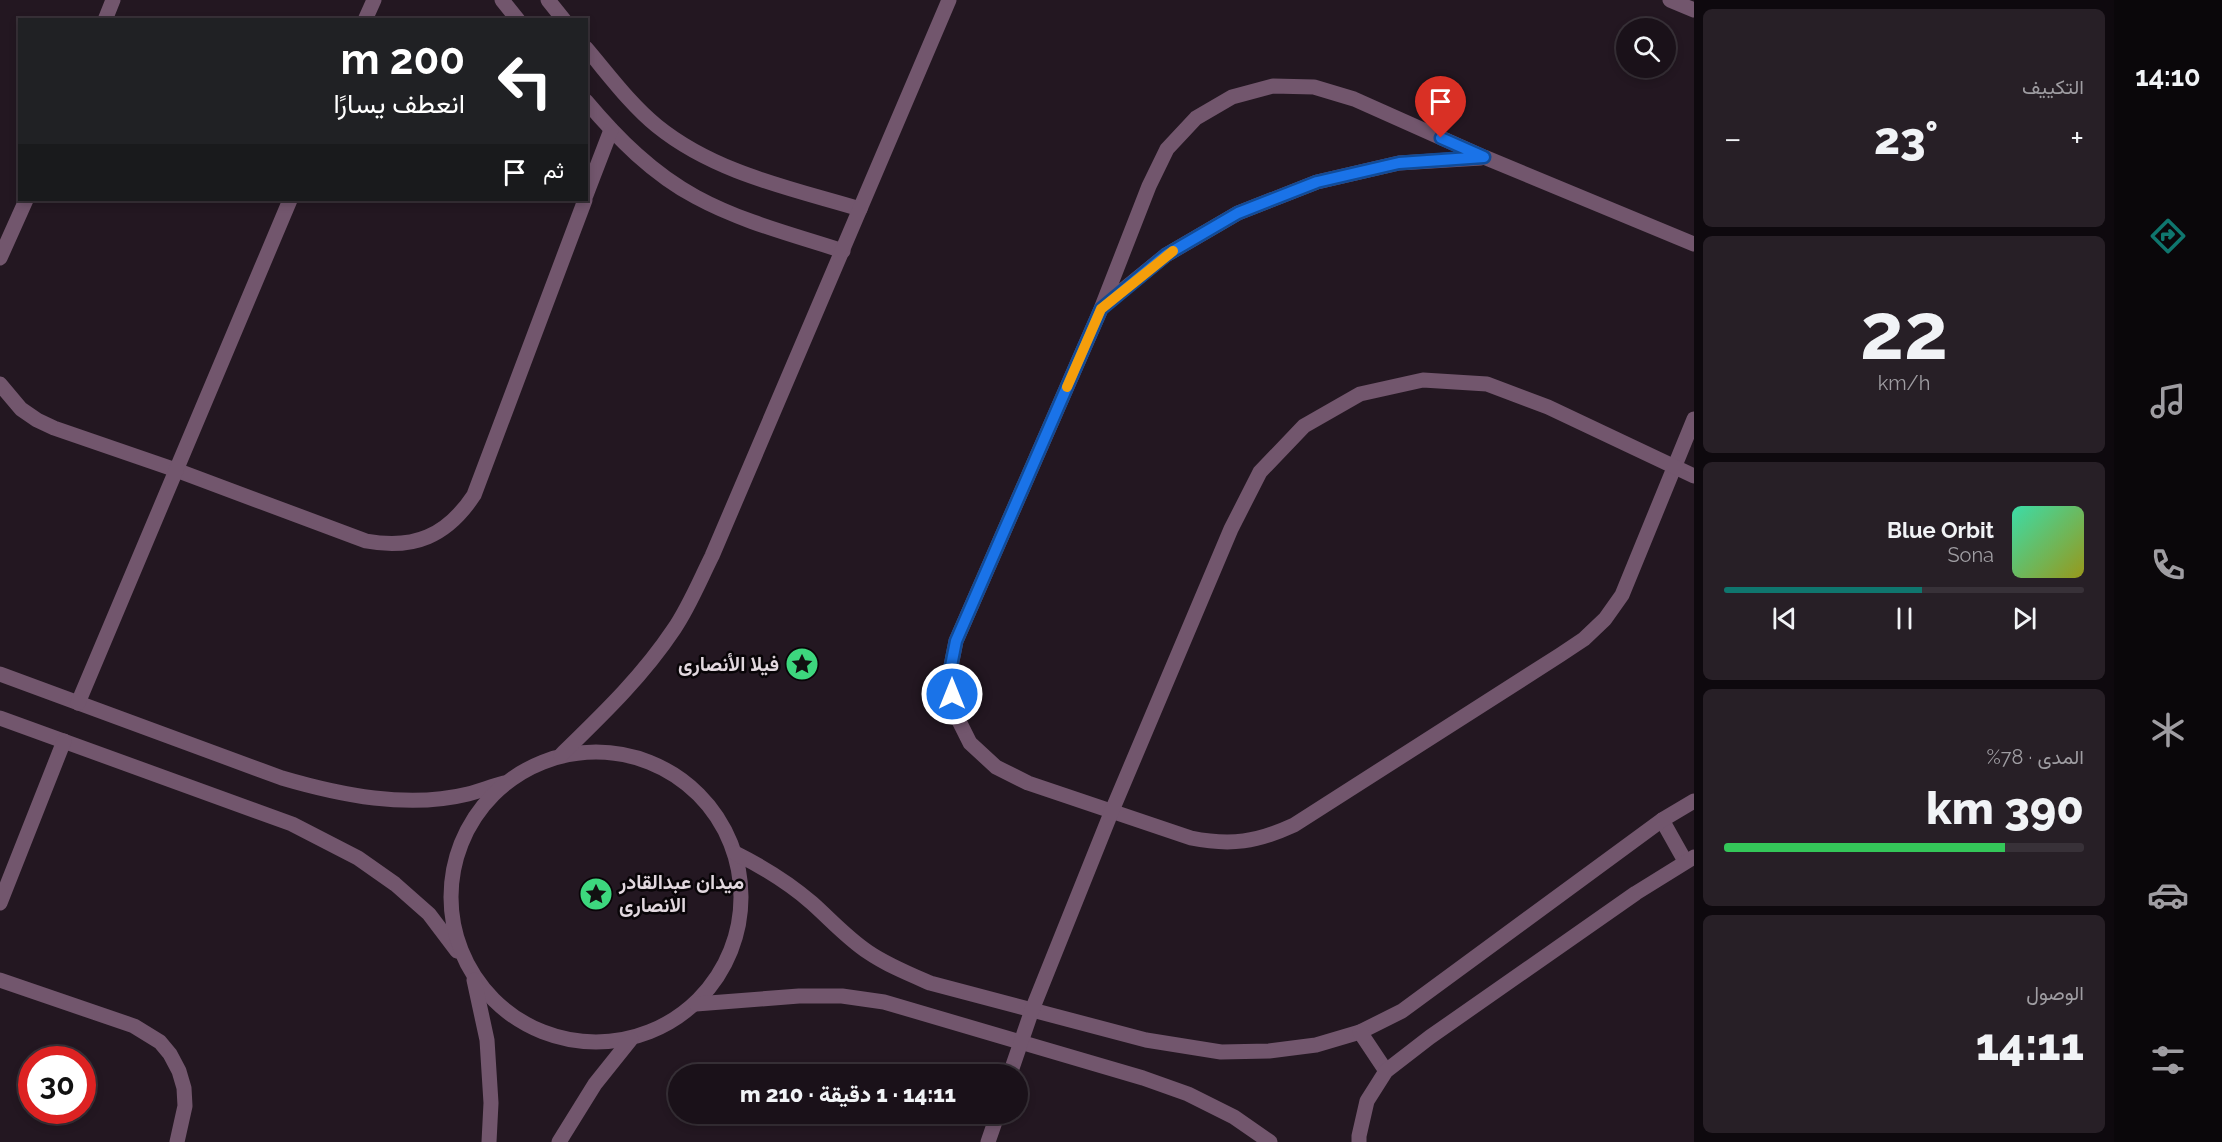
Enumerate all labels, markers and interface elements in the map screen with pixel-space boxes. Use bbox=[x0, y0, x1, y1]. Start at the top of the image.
map controls bbox=[1616, 18, 1676, 78]
button: search bbox=[1616, 18, 1676, 78]
text: 200 m bbox=[341, 35, 465, 84]
icon: left bbox=[486, 42, 564, 120]
text: 14:10 bbox=[2135, 61, 2201, 92]
text: التكييف bbox=[2022, 75, 2084, 99]
pin bbox=[1415, 76, 1466, 138]
icon: arrive bbox=[1424, 85, 1457, 118]
text: انعطف يسارًا bbox=[333, 88, 465, 119]
text: 23° bbox=[1874, 112, 1938, 165]
text: − bbox=[1724, 119, 1742, 158]
text: + bbox=[2070, 119, 2084, 158]
icon: arrive bbox=[498, 156, 531, 189]
text: ثم bbox=[543, 157, 564, 183]
icon: directions bbox=[2147, 215, 2189, 257]
text: 22 bbox=[1860, 286, 1948, 377]
text: km/h bbox=[1878, 371, 1930, 395]
icon: music bbox=[2147, 380, 2189, 422]
text: Blue Orbit bbox=[1887, 517, 1994, 543]
text: Sona bbox=[1947, 543, 1994, 567]
icon: phone bbox=[2147, 544, 2189, 586]
icon: previous bbox=[1768, 602, 1801, 635]
icon: pause bbox=[1888, 602, 1921, 635]
icon: next bbox=[2008, 602, 2041, 635]
place icon: فيلا الأنصارى bbox=[784, 646, 820, 682]
place label: فيلا الأنصارى bbox=[678, 652, 779, 677]
position arrow bbox=[920, 662, 984, 726]
icon: climate bbox=[2147, 709, 2189, 751]
text: المدى · 78% bbox=[1987, 745, 2084, 769]
text: 390 km bbox=[1926, 782, 2084, 835]
place label: ميدان عبدالقادر الانصارى bbox=[618, 870, 744, 918]
icon: car bbox=[2147, 874, 2189, 916]
place icon: ميدان عبدالقادر الانصارى bbox=[578, 876, 614, 912]
text: الوصول bbox=[2026, 981, 2084, 1005]
text: 14:11 bbox=[1976, 1018, 2084, 1071]
icon: filters bbox=[2147, 1039, 2189, 1081]
speed limit sign: 30 bbox=[18, 1046, 96, 1124]
text: 14:11 · 1 دقيقة · 210 m bbox=[740, 1081, 956, 1107]

